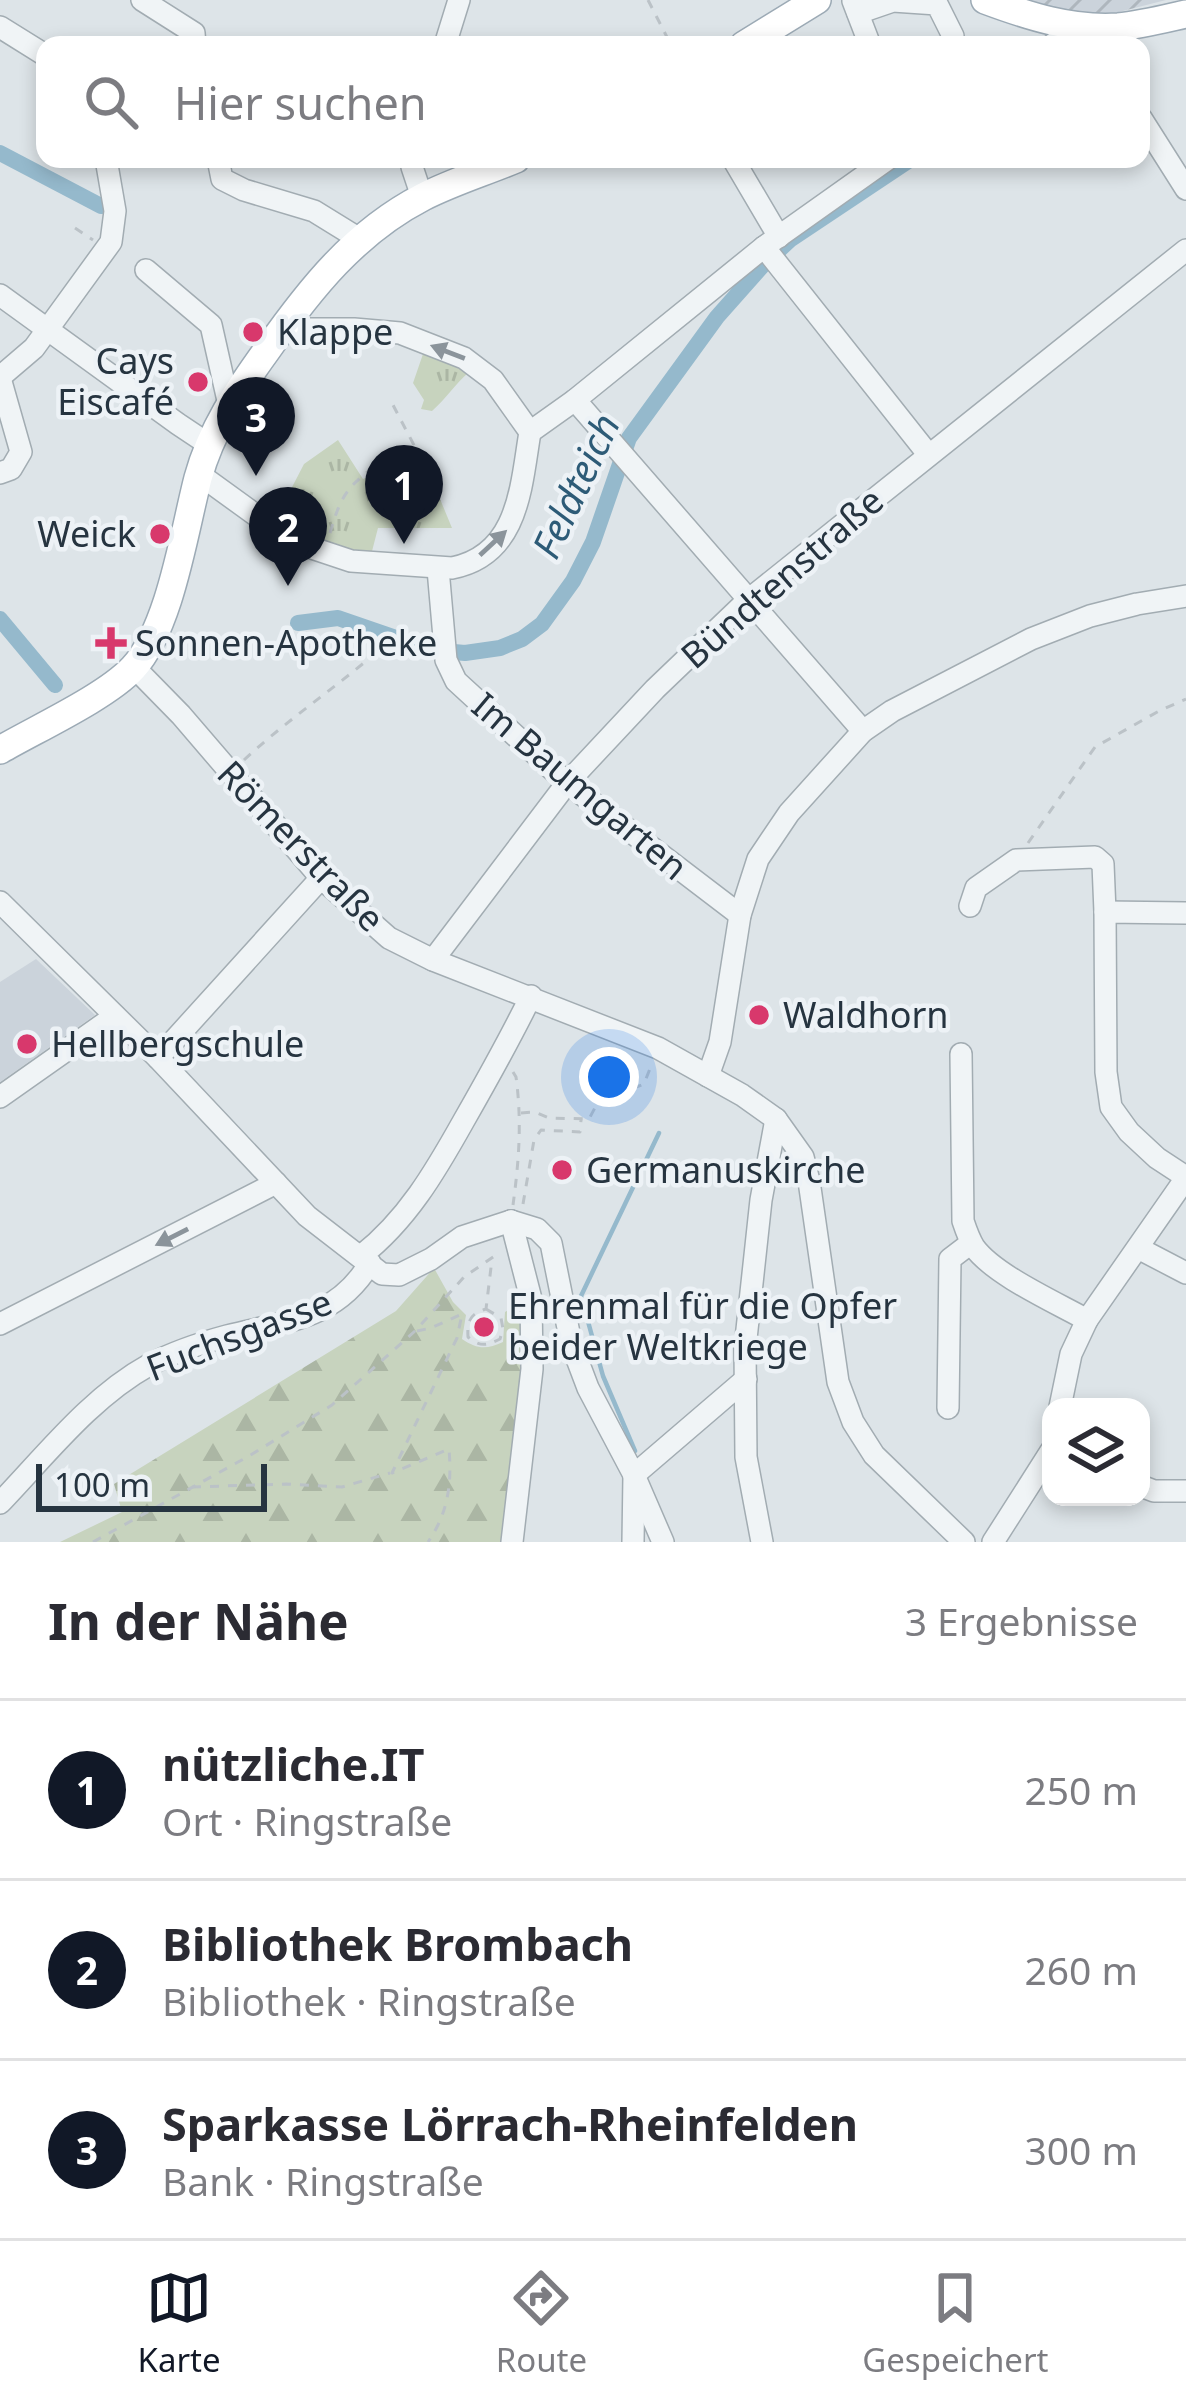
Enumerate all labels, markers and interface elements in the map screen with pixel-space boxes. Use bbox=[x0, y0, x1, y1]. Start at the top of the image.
search box bbox=[36, 36, 1150, 168]
icon: search bbox=[78, 69, 144, 135]
text: Hier suchen bbox=[174, 72, 427, 133]
place label: Klappe bbox=[277, 307, 393, 356]
marker: Klappe bbox=[240, 319, 266, 345]
place label: Cays Eiscafé bbox=[57, 336, 174, 426]
one-way arrow bbox=[429, 342, 465, 361]
marker: Cays Eiscafé bbox=[185, 369, 211, 395]
pin: 3 bbox=[217, 377, 295, 476]
water label: Feldteich bbox=[518, 405, 631, 566]
pin: 1 bbox=[365, 445, 443, 544]
street label: Bündtenstraße bbox=[670, 476, 893, 679]
pin: 2 bbox=[249, 487, 327, 586]
place label: Weick bbox=[37, 509, 136, 558]
marker: Weick bbox=[147, 521, 173, 547]
one-way arrow bbox=[478, 530, 507, 558]
place label: Sonnen-Apotheke bbox=[135, 618, 437, 667]
marker: Sonnen-Apotheke bbox=[98, 630, 124, 656]
street label: Im Baumgarten bbox=[462, 681, 699, 890]
street label: Römerstraße bbox=[207, 749, 396, 942]
place label: Waldhorn bbox=[783, 990, 949, 1039]
marker: Waldhorn bbox=[746, 1002, 772, 1028]
place label: Hellbergschule bbox=[51, 1019, 304, 1068]
marker: Hellbergschule bbox=[14, 1031, 40, 1057]
your location bbox=[579, 1047, 639, 1107]
place label: Germanuskirche bbox=[586, 1145, 865, 1194]
marker: Germanuskirche bbox=[549, 1157, 575, 1183]
one-way arrow bbox=[155, 1226, 189, 1246]
street label: Fuchsgasse bbox=[139, 1277, 339, 1392]
place label: Ehrenmal für die Opfer beider Weltkriege bbox=[508, 1281, 897, 1371]
marker: Ehrenmal für die Opfer beider Weltkriege bbox=[471, 1314, 497, 1340]
map controls bbox=[1042, 1398, 1150, 1506]
button: layers bbox=[1042, 1398, 1150, 1506]
scale bar bbox=[36, 1458, 267, 1511]
text: 100 m bbox=[54, 1462, 150, 1507]
text: In der Nähe bbox=[48, 1585, 349, 1655]
text: 3 Ergebnisse bbox=[905, 1594, 1138, 1647]
text: nützliche.IT bbox=[162, 1733, 425, 1794]
text: 1 bbox=[76, 1763, 98, 1816]
text: 250 m bbox=[1024, 1763, 1138, 1816]
text: Ort · Ringstraße bbox=[162, 1794, 452, 1847]
text: Bibliothek Brombach bbox=[162, 1913, 633, 1974]
text: 2 bbox=[76, 1943, 98, 1996]
text: 260 m bbox=[1024, 1943, 1138, 1996]
text: Bibliothek · Ringstraße bbox=[162, 1974, 576, 2027]
text: Sparkasse Lörrach-Rheinfelden bbox=[162, 2093, 858, 2154]
text: 3 bbox=[76, 2123, 98, 2176]
text: 300 m bbox=[1024, 2123, 1138, 2176]
text: Bank · Ringstraße bbox=[162, 2154, 484, 2207]
tab: Karte bbox=[138, 2265, 221, 2382]
tab: Route bbox=[496, 2265, 587, 2382]
tab: Gespeichert bbox=[862, 2265, 1048, 2382]

